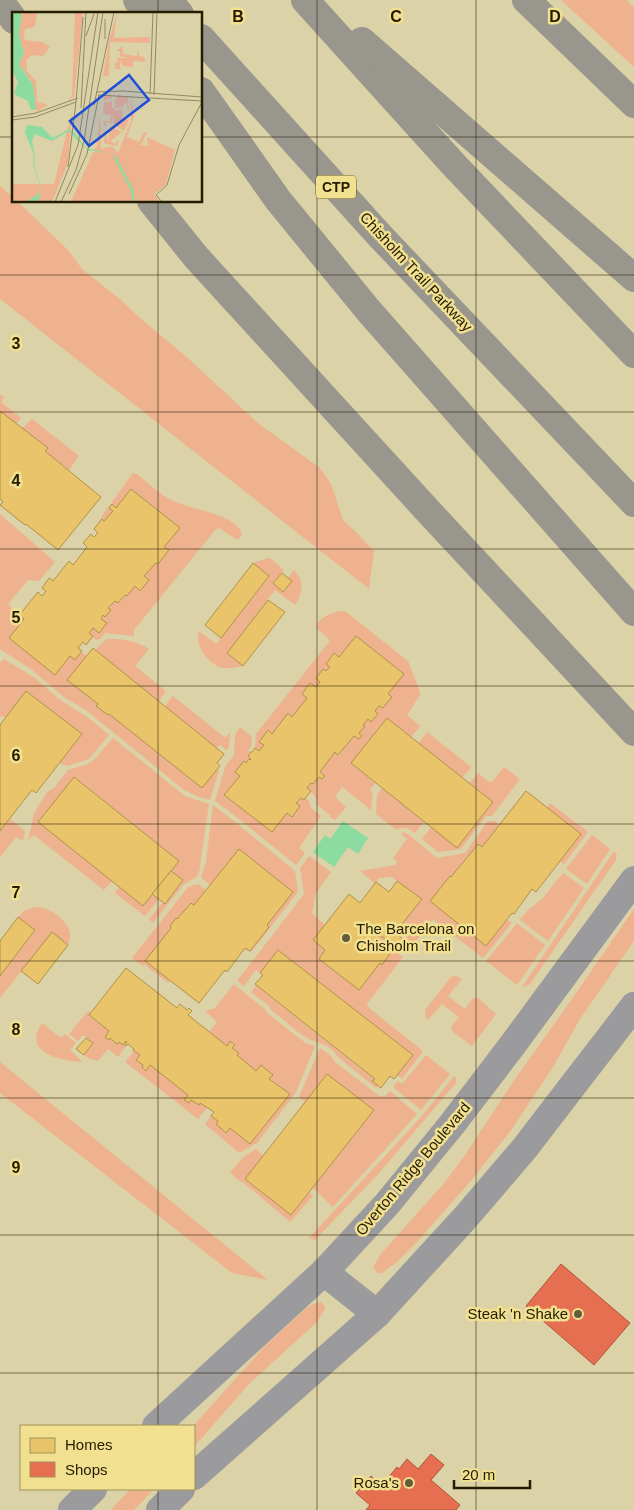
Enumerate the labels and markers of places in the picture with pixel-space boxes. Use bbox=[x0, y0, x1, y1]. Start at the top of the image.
place label: The Barcelona on Chisholm Trail bbox=[356, 920, 474, 954]
marker: The Barcelona on Chisholm Trail bbox=[340, 932, 352, 944]
place label: Steak 'n Shake bbox=[468, 1305, 568, 1322]
marker: Steak 'n Shake bbox=[572, 1308, 584, 1320]
place label: Rosa's bbox=[354, 1474, 399, 1491]
marker: Rosa's bbox=[403, 1477, 415, 1489]

